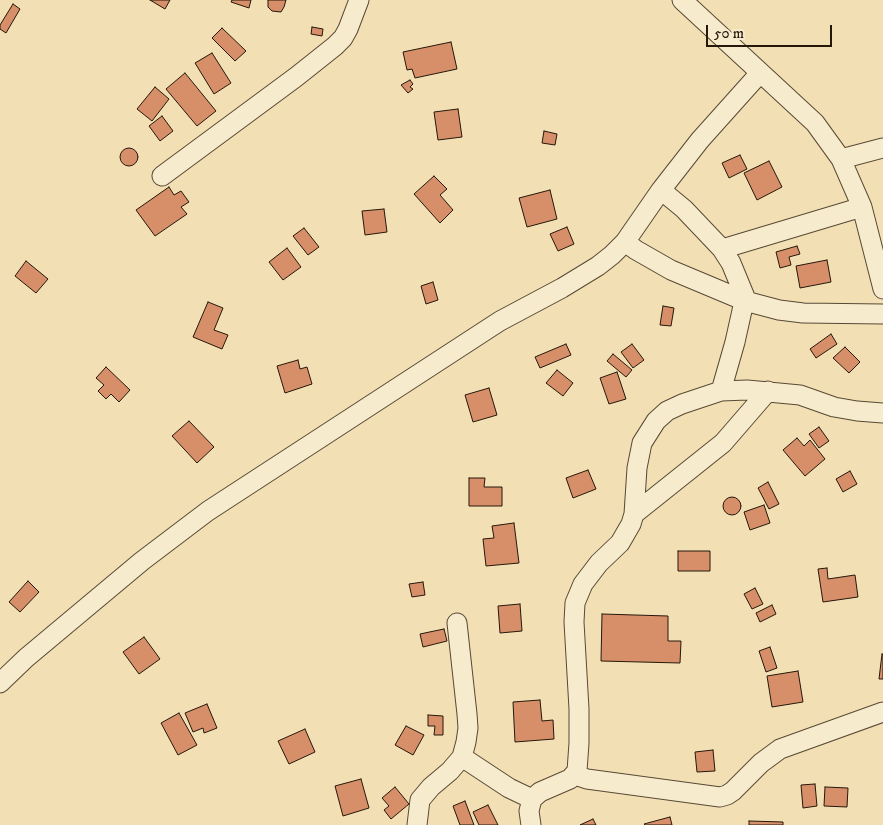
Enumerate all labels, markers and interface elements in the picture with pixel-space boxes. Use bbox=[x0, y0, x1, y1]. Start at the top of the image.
scale bar bbox=[708, 15, 834, 47]
text: 50 m bbox=[714, 24, 744, 43]

